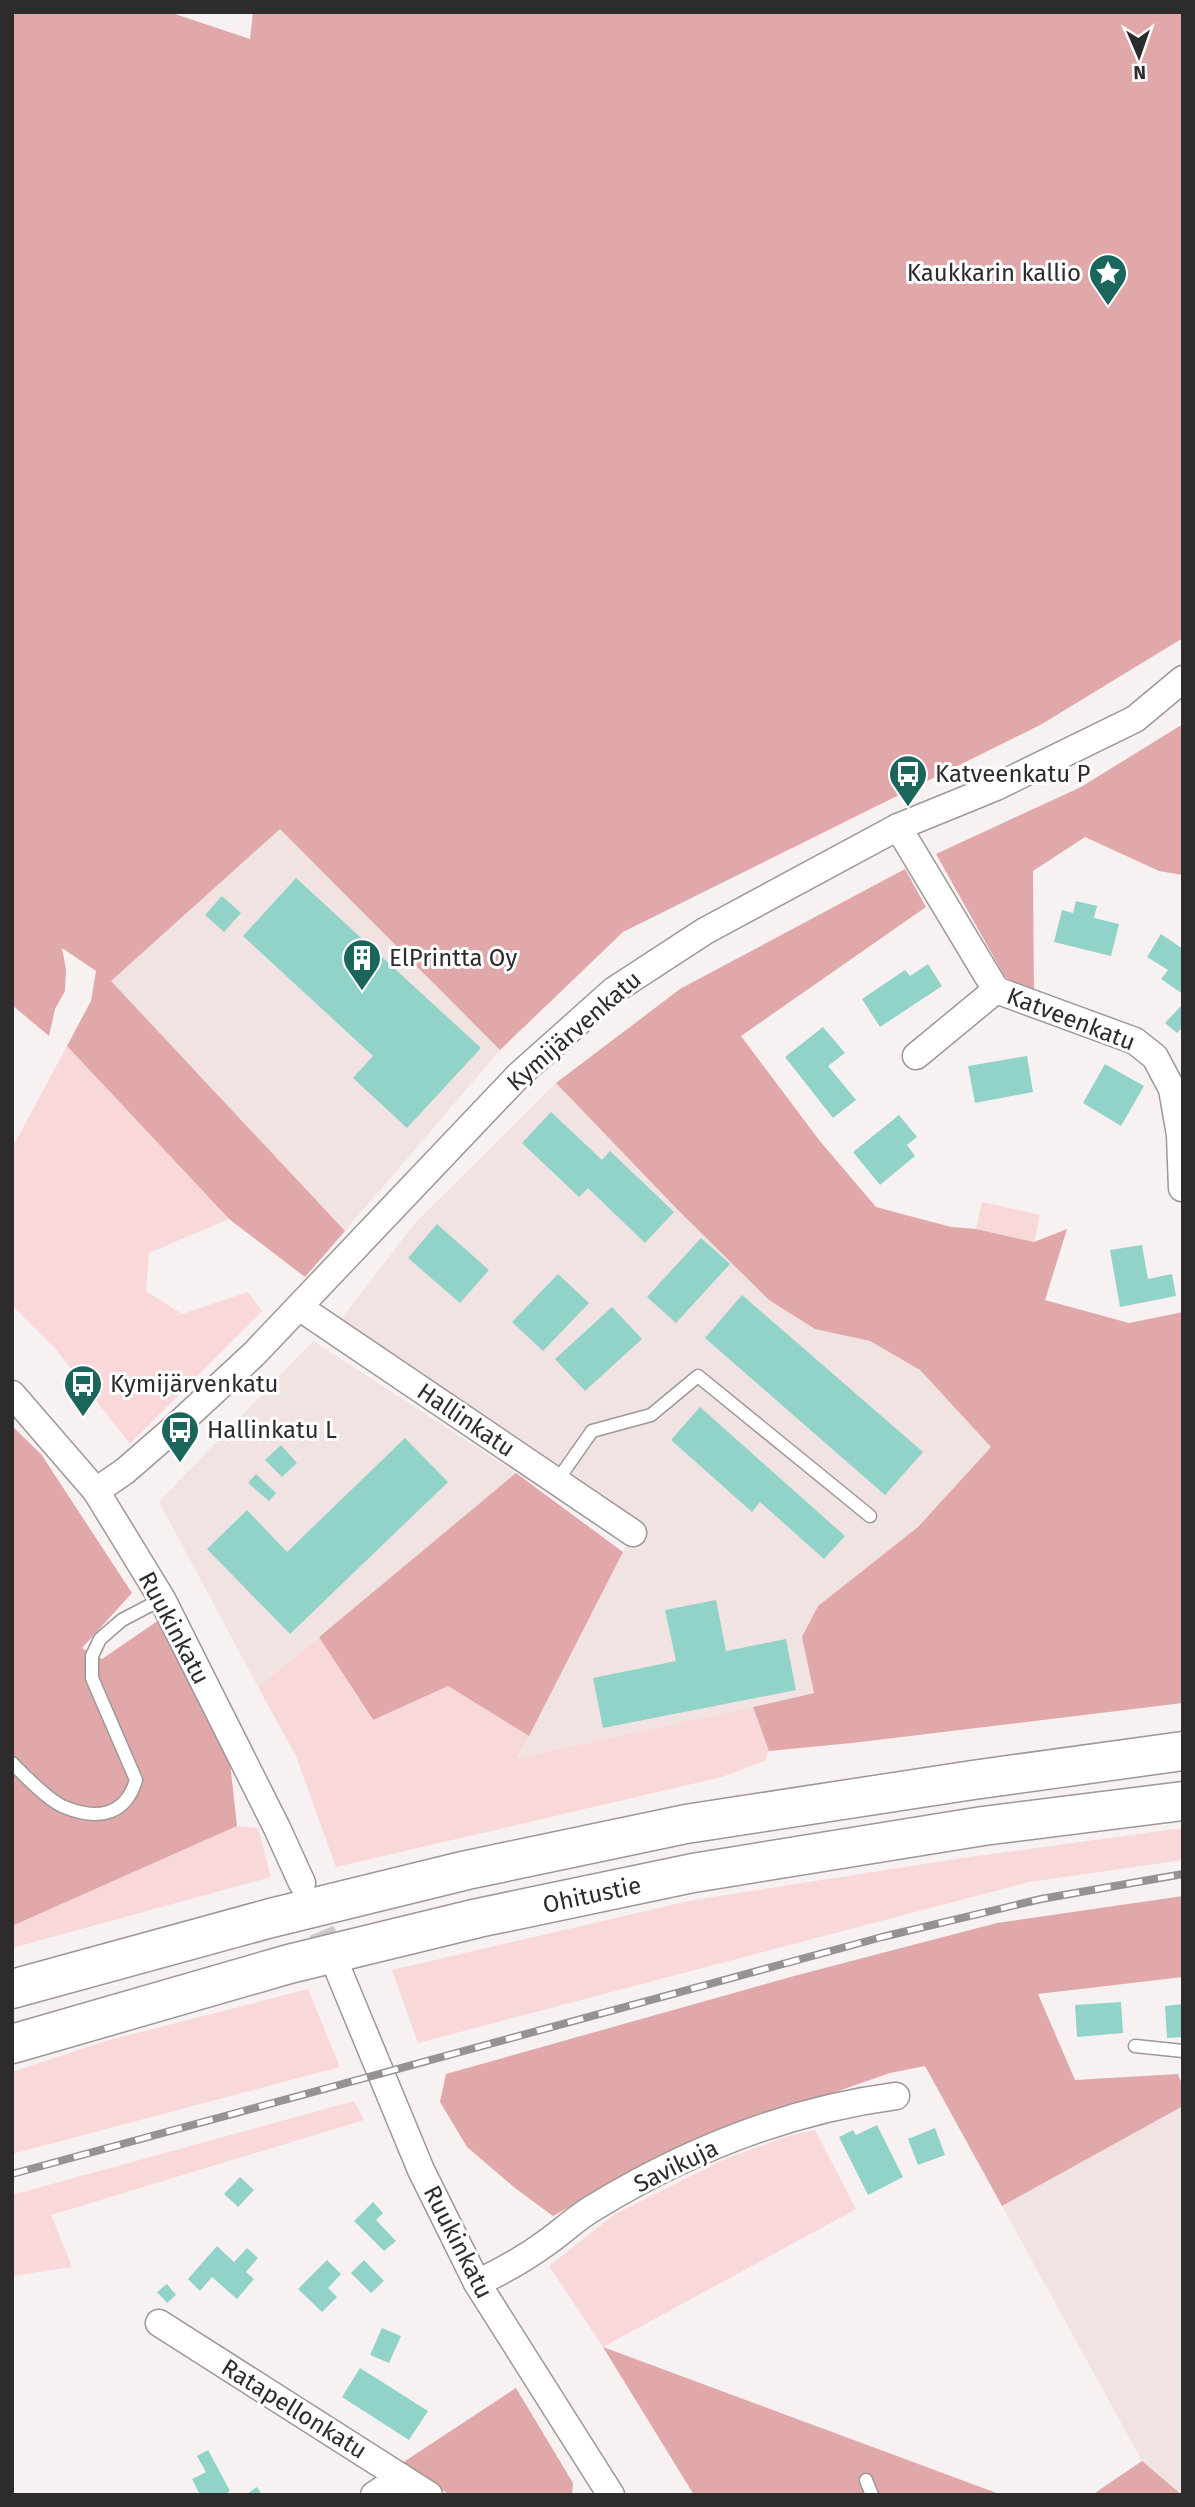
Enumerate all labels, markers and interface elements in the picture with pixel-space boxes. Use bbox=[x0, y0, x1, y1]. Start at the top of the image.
north arrow bbox=[1104, 21, 1174, 91]
text: N bbox=[1133, 61, 1146, 84]
place icon: Kaukkarin kallio bbox=[1087, 252, 1129, 307]
place label: Kaukkarin kallio bbox=[907, 259, 1081, 287]
bus stop icon: Katveenkatu P bbox=[887, 753, 929, 808]
place label: Katveenkatu P bbox=[935, 760, 1090, 788]
building icon: ElPrintta Oy bbox=[341, 937, 383, 992]
place label: ElPrintta Oy bbox=[389, 944, 517, 972]
street label: Kymijärvenkatu bbox=[501, 965, 647, 1097]
street label: Katveenkatu bbox=[1003, 982, 1139, 1056]
bus stop icon: Kymijärvenkatu bbox=[62, 1363, 104, 1418]
place label: Kymijärvenkatu bbox=[110, 1370, 279, 1398]
street label: Hallinkatu bbox=[412, 1377, 520, 1463]
bus stop icon: Hallinkatu L bbox=[159, 1409, 201, 1464]
place label: Hallinkatu L bbox=[207, 1416, 337, 1444]
street label: Ruukinkatu bbox=[133, 1567, 215, 1689]
street label: Ohitustie bbox=[540, 1871, 644, 1919]
street label: Savikuja bbox=[629, 2134, 723, 2198]
street label: Ruukinkatu bbox=[418, 2181, 498, 2303]
street label: Ratapellonkatu bbox=[216, 2353, 372, 2465]

